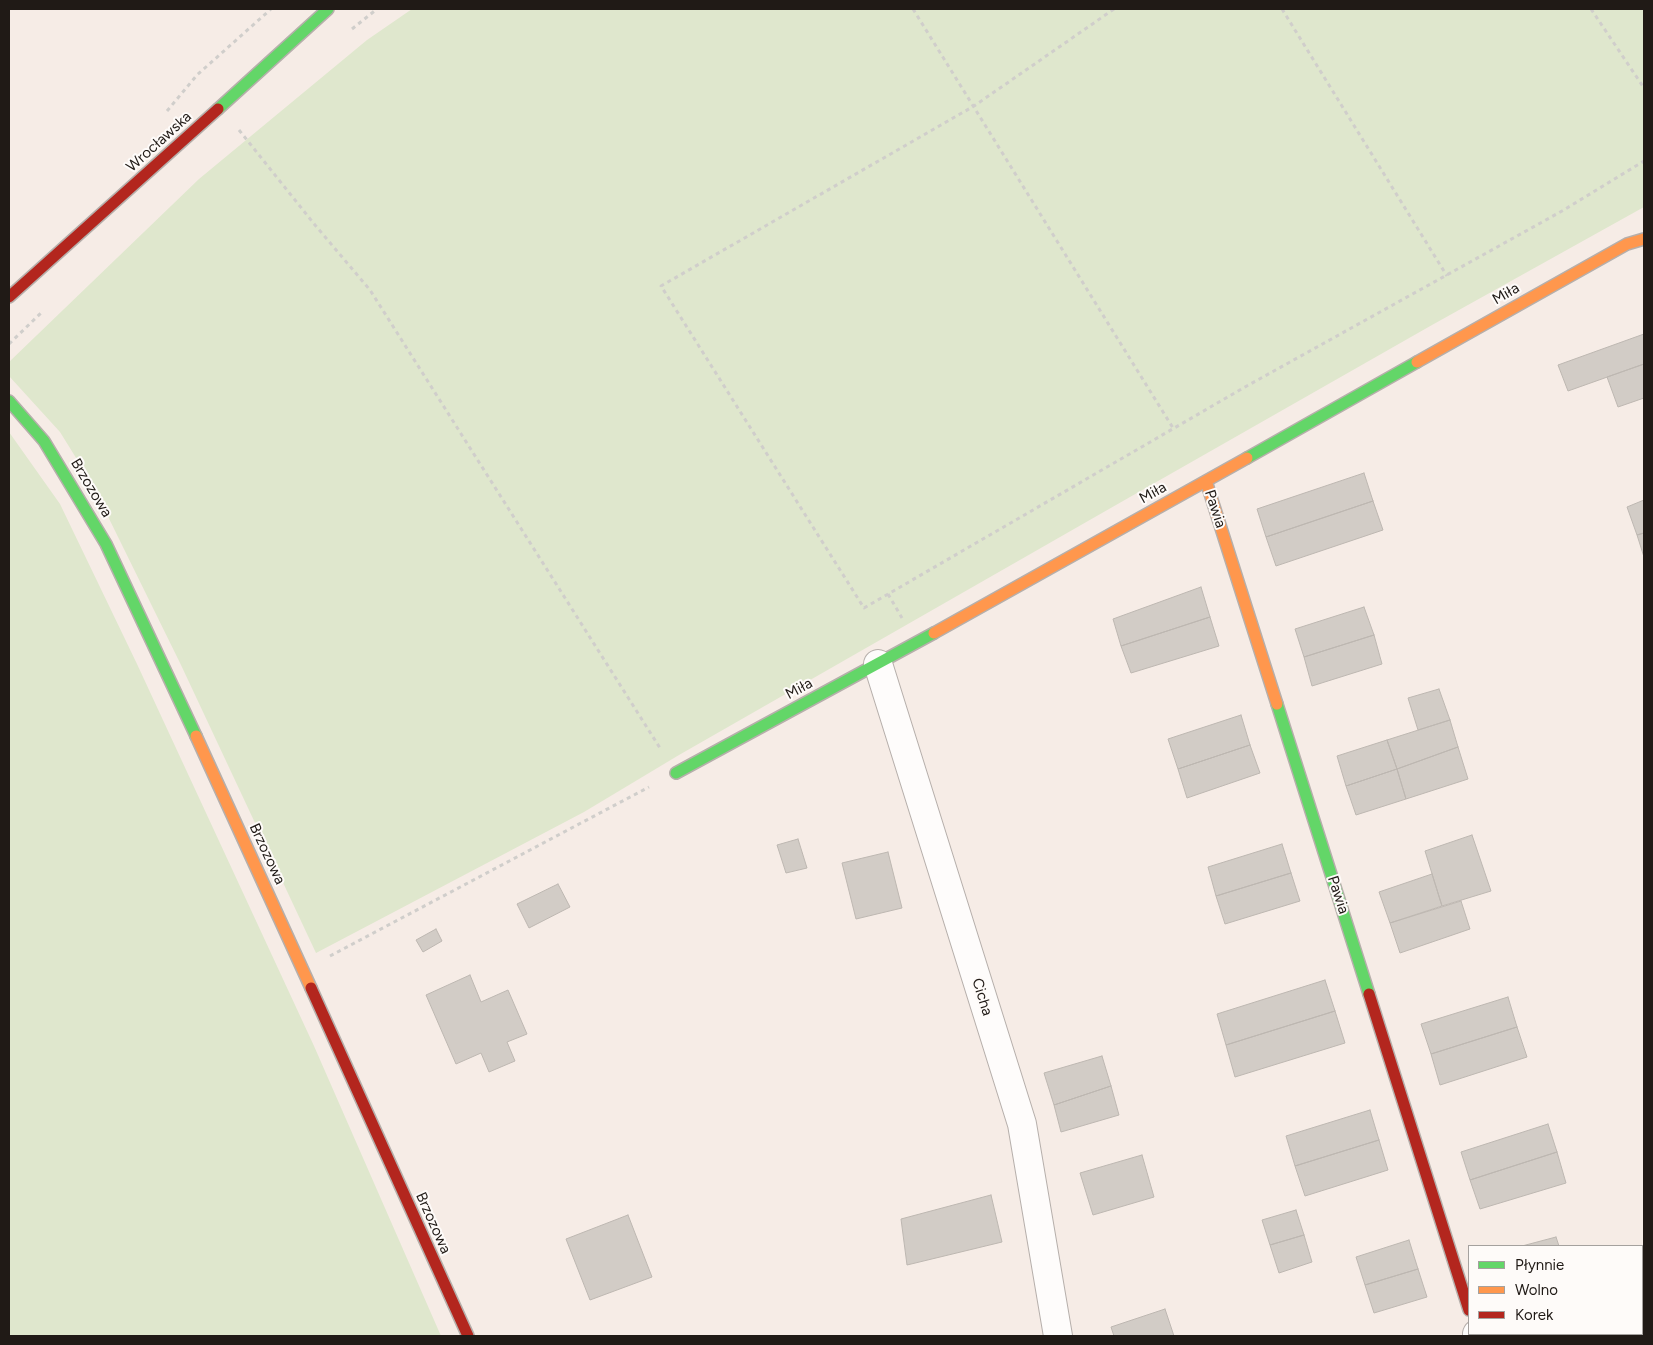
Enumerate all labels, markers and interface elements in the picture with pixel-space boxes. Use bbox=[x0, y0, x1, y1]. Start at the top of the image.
street label: Wrocławska bbox=[123, 108, 195, 176]
street label: Miła bbox=[1489, 279, 1523, 309]
street label: Brzozowa bbox=[66, 455, 116, 521]
street label: Miła bbox=[1136, 478, 1170, 508]
street label: Pawia bbox=[1200, 488, 1230, 530]
street label: Miła bbox=[782, 674, 816, 704]
street label: Brzozowa bbox=[245, 821, 289, 887]
street label: Pawia bbox=[1323, 874, 1353, 916]
street label: Cicha bbox=[968, 976, 996, 1018]
street label: Brzozowa bbox=[411, 1189, 455, 1257]
legend bbox=[1468, 1245, 1643, 1335]
text: Płynnie bbox=[1515, 1256, 1564, 1274]
text: Wolno bbox=[1515, 1281, 1558, 1299]
text: Korek bbox=[1515, 1306, 1553, 1324]

